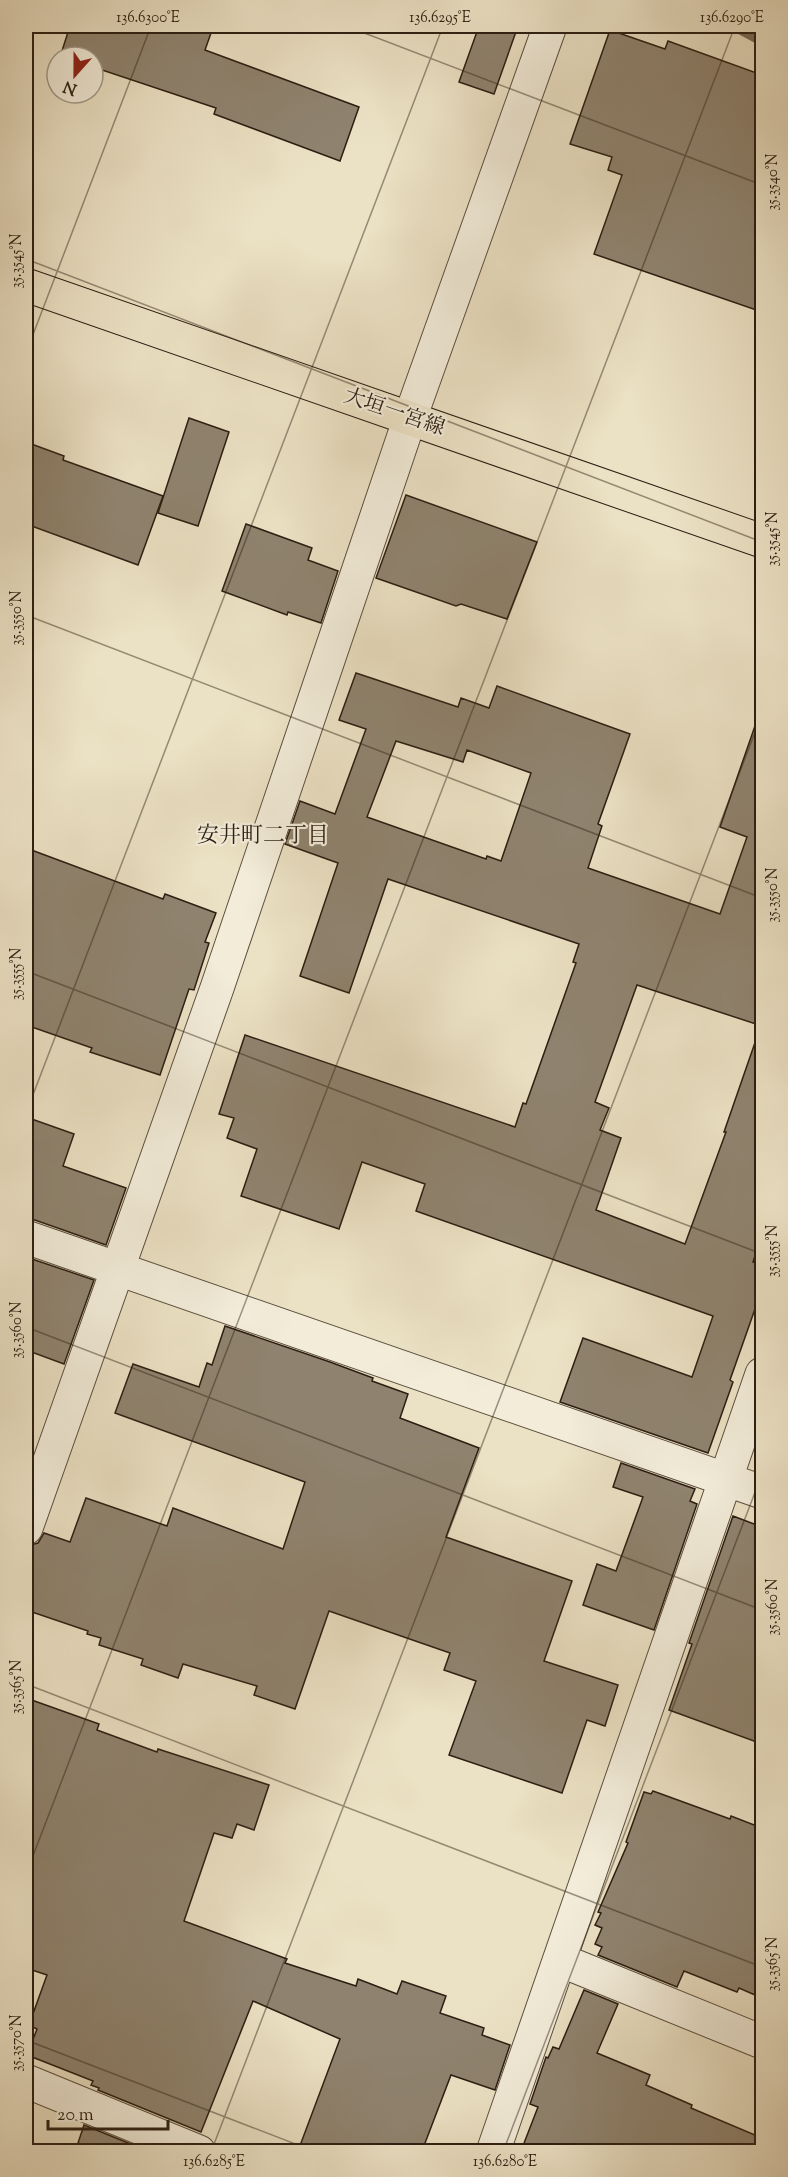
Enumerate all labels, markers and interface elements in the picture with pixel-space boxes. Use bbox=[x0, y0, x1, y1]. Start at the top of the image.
text: 136.6300°E bbox=[116, 8, 180, 29]
text: 136.6295°E bbox=[409, 8, 471, 29]
text: 136.6290°E bbox=[700, 8, 764, 29]
north arrow bbox=[45, 45, 105, 105]
text: N bbox=[60, 74, 81, 100]
text: 35.3540°N bbox=[763, 153, 784, 211]
text: 35.3545°N bbox=[7, 234, 28, 288]
street label: 大垣一宮線 bbox=[339, 382, 449, 444]
text: 35.3545°N bbox=[763, 512, 784, 566]
text: 35.3550°N bbox=[7, 591, 28, 645]
district label: 安井町二丁目 bbox=[197, 821, 329, 853]
text: 35.3550°N bbox=[763, 868, 784, 922]
text: 35.3555°N bbox=[7, 948, 28, 1000]
text: 35.3555°N bbox=[763, 1225, 784, 1277]
text: 35.3560°N bbox=[7, 1301, 28, 1359]
text: 35.3560°N bbox=[763, 1578, 784, 1636]
text: 35.3565°N bbox=[7, 1660, 28, 1714]
text: 35.3565°N bbox=[763, 1937, 784, 1991]
text: 35.3570°N bbox=[7, 2015, 28, 2071]
scale bar bbox=[48, 2093, 168, 2131]
text: 20 m bbox=[57, 2103, 94, 2129]
text: 136.6285°E bbox=[183, 2152, 245, 2173]
text: 136.6280°E bbox=[473, 2152, 537, 2173]

